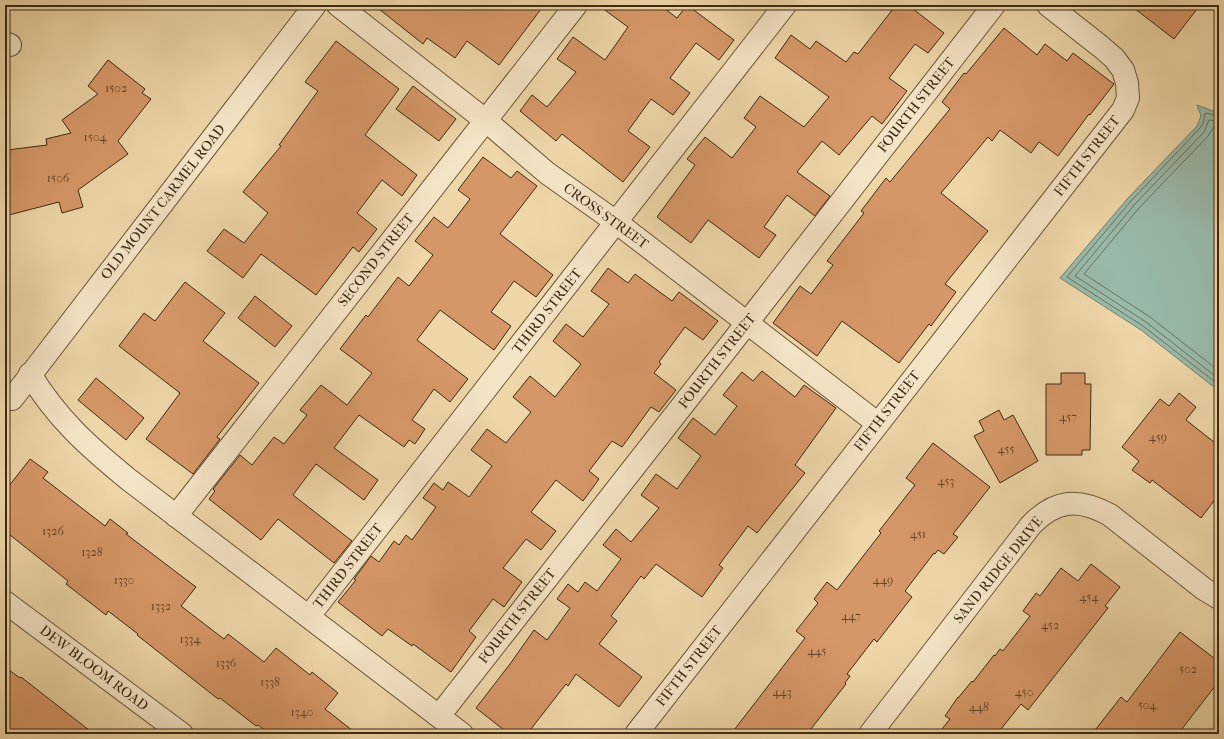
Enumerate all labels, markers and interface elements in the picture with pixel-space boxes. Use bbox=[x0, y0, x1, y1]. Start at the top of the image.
street label: FOURTH STREET bbox=[874, 54, 959, 156]
house number: 1502 bbox=[105, 81, 127, 95]
street label: FIFTH STREET bbox=[1050, 112, 1124, 200]
street label: OLD MOUNT CARMEL ROAD bbox=[97, 121, 229, 283]
house number: 1504 bbox=[84, 130, 107, 144]
house number: 1506 bbox=[47, 171, 70, 185]
street label: CROSS STREET bbox=[560, 179, 652, 253]
street label: SECOND STREET bbox=[334, 210, 418, 310]
street label: THIRD STREET bbox=[509, 265, 586, 357]
street label: FOURTH STREET bbox=[675, 310, 760, 412]
street label: FIFTH STREET bbox=[850, 367, 924, 455]
house number: 457 bbox=[1059, 410, 1077, 424]
house number: 459 bbox=[1149, 430, 1167, 444]
house number: 455 bbox=[997, 442, 1015, 456]
house number: 453 bbox=[938, 474, 955, 488]
street label: SAND RIDGE DRIVE bbox=[950, 513, 1046, 627]
street label: THIRD STREET bbox=[310, 520, 387, 612]
house number: 1326 bbox=[42, 524, 64, 538]
house number: 451 bbox=[910, 527, 926, 541]
house number: 1328 bbox=[81, 545, 103, 559]
street label: FOURTH STREET bbox=[475, 565, 560, 667]
house number: 1330 bbox=[114, 573, 134, 587]
house number: 449 bbox=[873, 573, 893, 587]
house number: 454 bbox=[1079, 590, 1099, 604]
house number: 1332 bbox=[151, 599, 171, 613]
house number: 447 bbox=[841, 609, 861, 623]
house number: 452 bbox=[1041, 618, 1059, 632]
street label: DEW BLOOM ROAD bbox=[36, 622, 152, 715]
street label: FIFTH STREET bbox=[652, 622, 726, 710]
house number: 1334 bbox=[179, 632, 202, 646]
house number: 445 bbox=[807, 644, 827, 658]
house number: 1336 bbox=[216, 656, 237, 670]
house number: 502 bbox=[1179, 662, 1197, 676]
house number: 1338 bbox=[260, 675, 280, 689]
house number: 443 bbox=[772, 685, 792, 699]
house number: 450 bbox=[1015, 685, 1033, 699]
house number: 504 bbox=[1138, 698, 1157, 712]
house number: 448 bbox=[969, 700, 989, 714]
house number: 1340 bbox=[291, 705, 313, 719]

